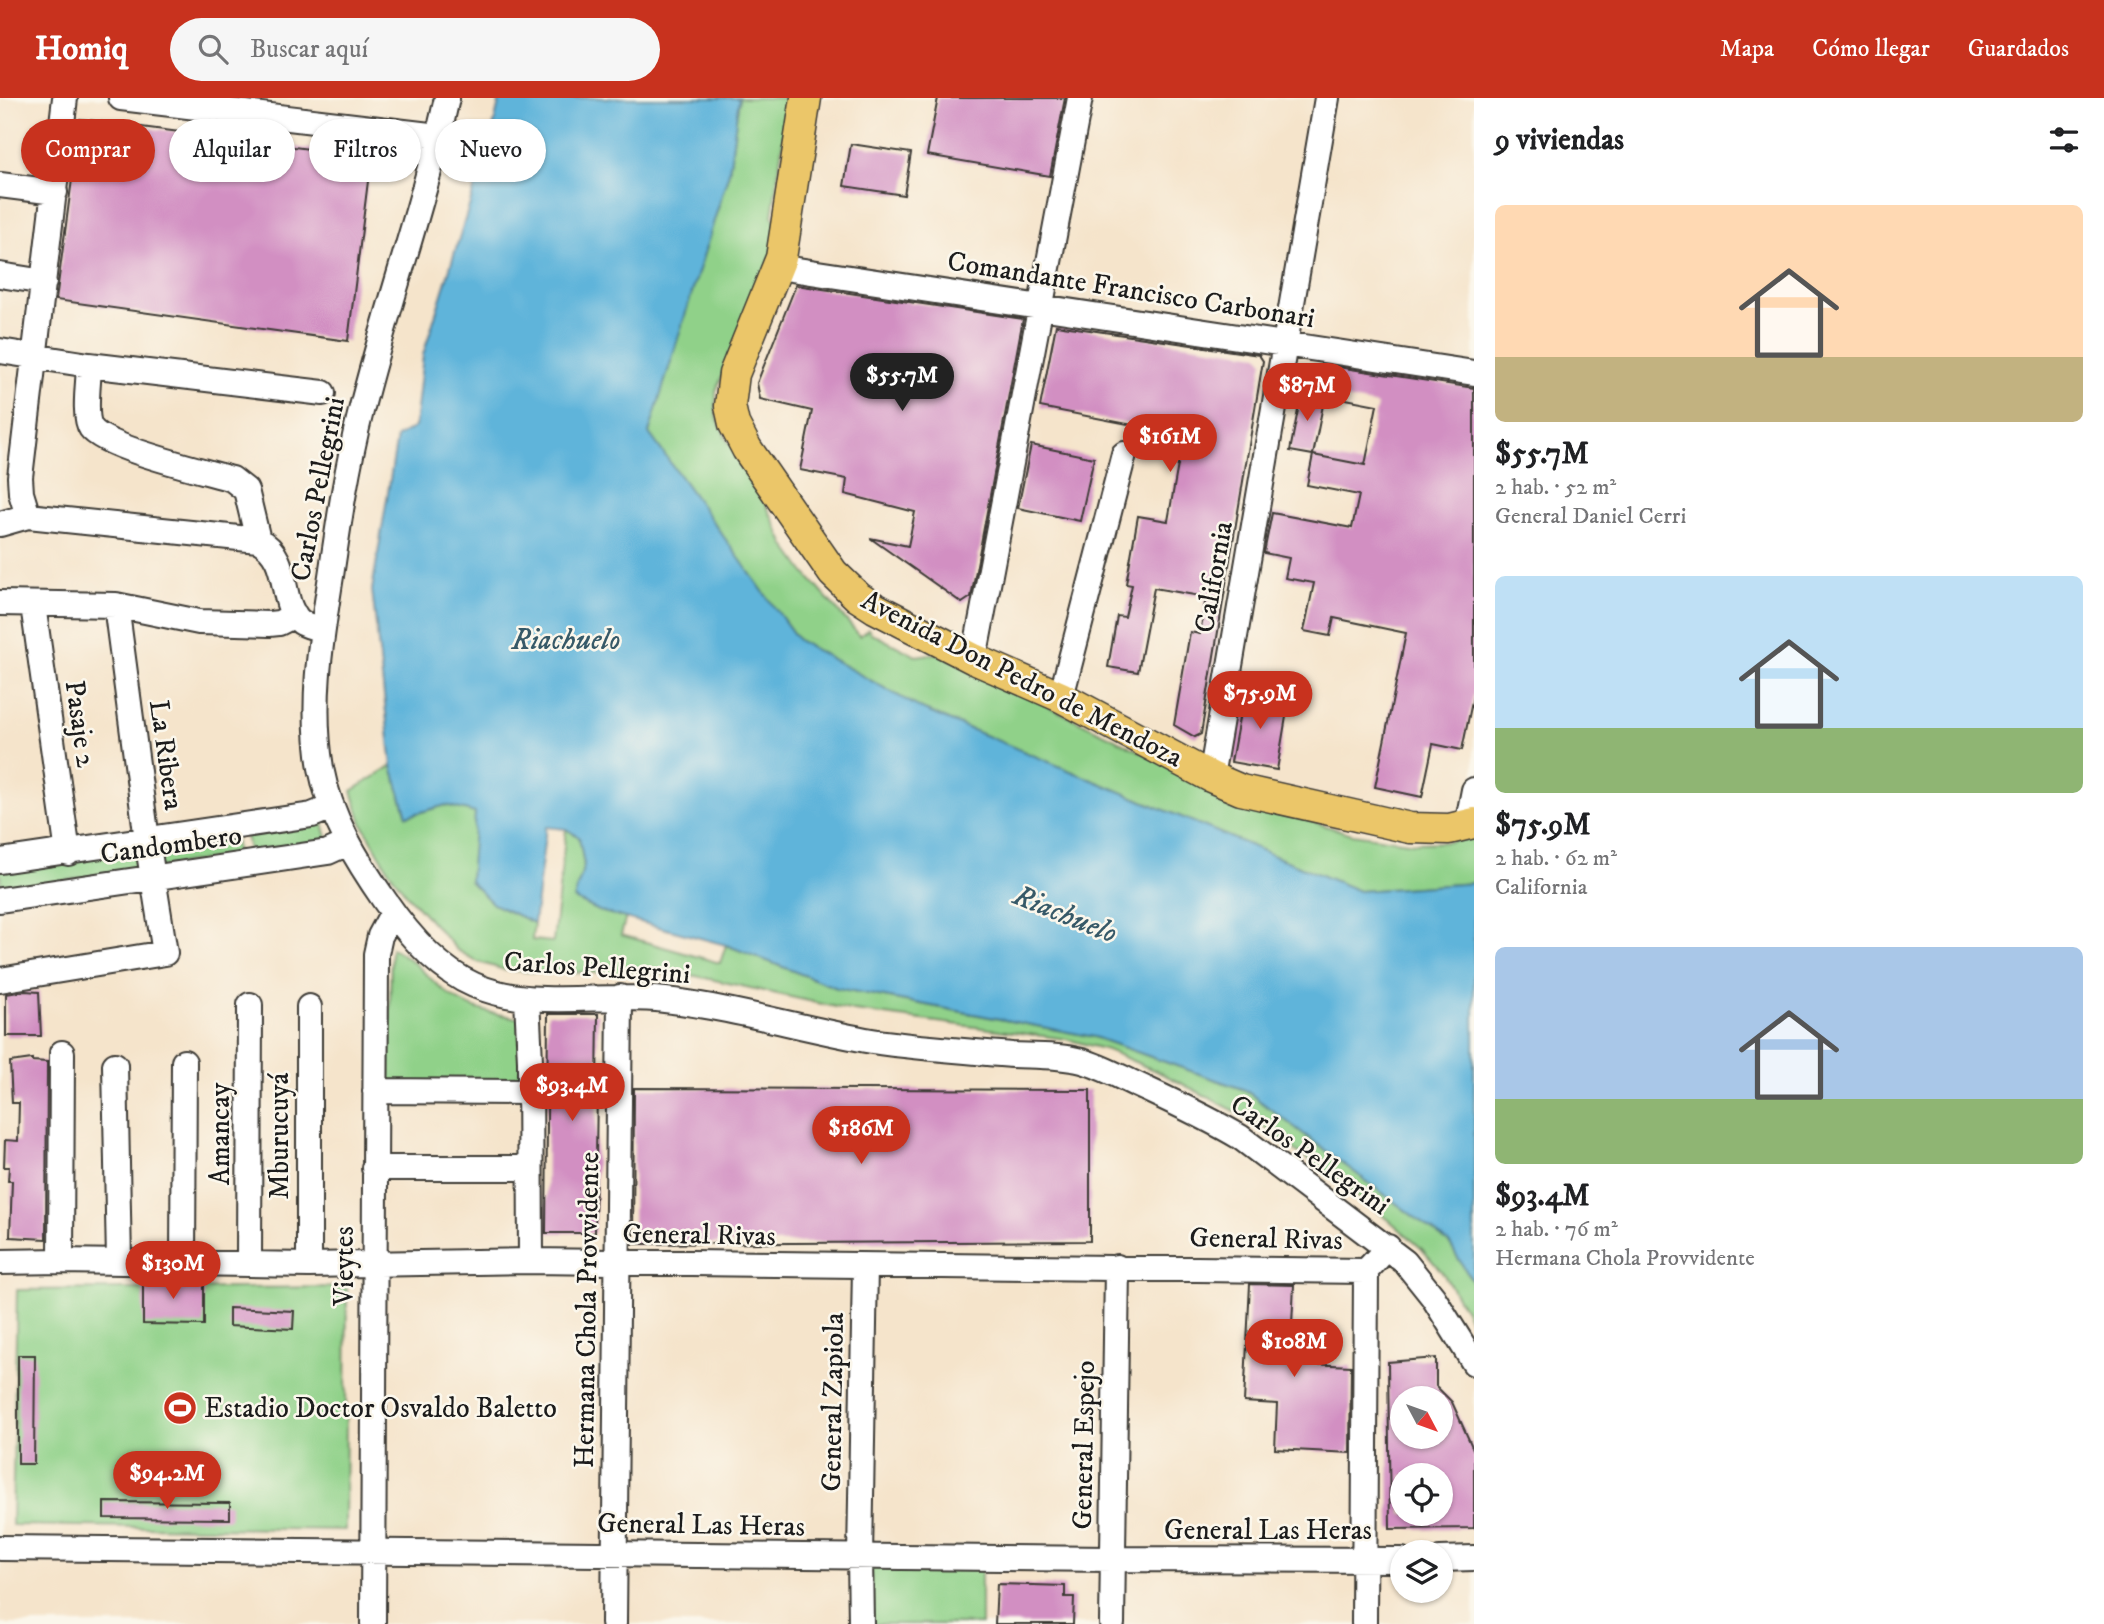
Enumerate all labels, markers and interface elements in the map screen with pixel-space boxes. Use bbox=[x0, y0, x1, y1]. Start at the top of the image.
search box bbox=[170, 18, 660, 81]
text: Homiq bbox=[35, 29, 128, 70]
icon: search bbox=[194, 30, 232, 68]
text: Buscar aquí bbox=[250, 33, 368, 66]
text: Mapa bbox=[1720, 34, 1774, 64]
text: Cómo llegar bbox=[1812, 34, 1930, 64]
text: Guardados bbox=[1968, 34, 2069, 64]
chip: Comprar bbox=[21, 119, 155, 182]
chip: Alquilar bbox=[169, 119, 295, 182]
chip: Filtros bbox=[309, 119, 421, 182]
chip: Nuevo bbox=[435, 119, 546, 182]
icon: filters bbox=[2045, 121, 2083, 159]
text: 9 viviendas bbox=[1495, 122, 1624, 159]
street label: Comandante Francisco Carbonari bbox=[945, 244, 1317, 336]
icon: home bbox=[1726, 250, 1852, 376]
pin: $55.7M bbox=[845, 354, 959, 413]
text: $55.7M bbox=[866, 361, 938, 390]
pin: $87M bbox=[1266, 364, 1348, 423]
text: $87M bbox=[1278, 371, 1336, 400]
street label: Carlos Pellegrini bbox=[283, 394, 353, 584]
pin: $161M bbox=[1121, 414, 1219, 474]
text: $161M bbox=[1139, 422, 1201, 451]
text: $55.7M bbox=[1495, 436, 1589, 473]
text: 2 hab. · 52 m² bbox=[1495, 473, 1616, 502]
text: General Daniel Cerri bbox=[1495, 502, 1686, 531]
street label: California bbox=[1187, 518, 1241, 635]
street label: Avenida Don Pedro de Mendoza bbox=[855, 583, 1189, 775]
icon: home bbox=[1726, 621, 1852, 747]
water label: Riachuelo bbox=[511, 622, 620, 659]
pin: $75.9M bbox=[1203, 672, 1317, 731]
street label: Pasaje 2 bbox=[57, 678, 103, 770]
text: $75.9M bbox=[1223, 679, 1297, 708]
street label: La Ribera bbox=[141, 698, 191, 812]
text: $75.9M bbox=[1495, 807, 1591, 844]
street label: Candombero bbox=[98, 818, 244, 872]
text: 2 hab. · 62 m² bbox=[1495, 844, 1617, 873]
text: California bbox=[1495, 873, 1588, 902]
water label: Riachuelo bbox=[1007, 877, 1122, 953]
street label: Carlos Pellegrini bbox=[503, 944, 691, 992]
icon: home bbox=[1726, 992, 1852, 1118]
pin: $93.4M bbox=[515, 1063, 629, 1123]
text: $93.4M bbox=[536, 1071, 608, 1100]
street label: Mburucuyá bbox=[262, 1072, 297, 1199]
street label: Amancay bbox=[203, 1082, 238, 1185]
street label: Carlos Pellegrini bbox=[1223, 1087, 1397, 1223]
pin: $186M bbox=[812, 1107, 910, 1166]
text: $186M bbox=[828, 1114, 894, 1143]
street label: Hermana Chola Provvidente bbox=[567, 1152, 607, 1468]
text: $93.4M bbox=[1495, 1178, 1590, 1215]
text: 2 hab. · 76 m² bbox=[1495, 1215, 1618, 1244]
street label: General Rivas bbox=[622, 1216, 776, 1254]
street label: General Rivas bbox=[1189, 1220, 1343, 1258]
street label: Vieytes bbox=[327, 1226, 362, 1307]
pin: $130M bbox=[124, 1242, 222, 1301]
text: Hermana Chola Provvidente bbox=[1495, 1244, 1755, 1273]
text: $130M bbox=[142, 1249, 204, 1278]
street label: General Zapiola bbox=[814, 1312, 852, 1492]
pin: $108M bbox=[1245, 1320, 1343, 1379]
text: $108M bbox=[1261, 1327, 1327, 1356]
street label: General Espejo bbox=[1065, 1360, 1103, 1530]
north arrow bbox=[1390, 1386, 1452, 1449]
map controls bbox=[1390, 1386, 1453, 1603]
sports icon: Estadio Doctor Osvaldo Baletto bbox=[161, 1389, 199, 1427]
place label: Estadio Doctor Osvaldo Baletto bbox=[204, 1391, 557, 1426]
pin: $94.2M bbox=[110, 1452, 224, 1511]
text: $94.2M bbox=[129, 1459, 205, 1488]
button: locate bbox=[1390, 1463, 1453, 1526]
street label: General Las Heras bbox=[597, 1506, 805, 1544]
street label: General Las Heras bbox=[1164, 1513, 1372, 1548]
button: layers bbox=[1390, 1540, 1453, 1603]

